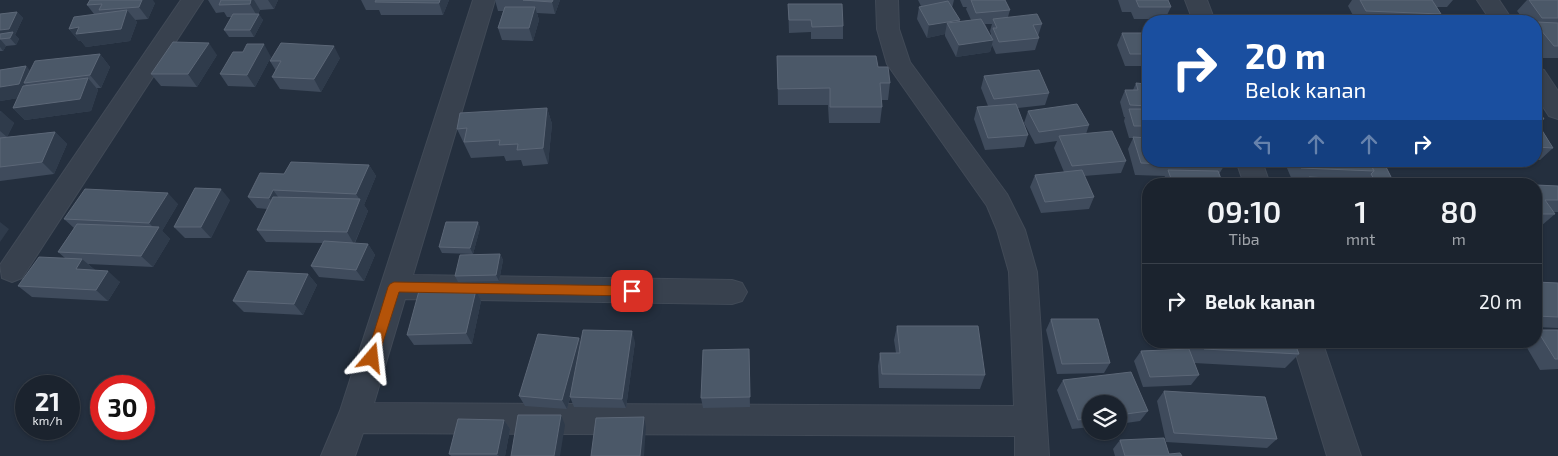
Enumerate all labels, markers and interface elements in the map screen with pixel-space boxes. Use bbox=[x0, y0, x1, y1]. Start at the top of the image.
text: 20 m bbox=[1245, 34, 1326, 76]
icon: right bbox=[1162, 35, 1227, 100]
text: Belok kanan bbox=[1245, 76, 1366, 102]
icon: left bbox=[1249, 130, 1277, 158]
icon: ahead bbox=[1302, 130, 1330, 158]
icon: ahead bbox=[1355, 130, 1383, 158]
icon: right bbox=[1408, 130, 1436, 158]
text: 09:10 bbox=[1207, 193, 1281, 229]
text: 1 bbox=[1354, 193, 1367, 229]
text: 80 bbox=[1440, 193, 1477, 229]
text: Tiba bbox=[1228, 229, 1260, 248]
text: mnt bbox=[1346, 229, 1375, 248]
text: m bbox=[1452, 229, 1466, 248]
pin bbox=[611, 270, 653, 312]
icon: arrive bbox=[618, 277, 646, 305]
icon: right bbox=[1162, 287, 1190, 315]
text: Belok kanan bbox=[1205, 290, 1315, 313]
text: 20 m bbox=[1479, 290, 1522, 313]
position arrow bbox=[345, 331, 397, 383]
speed limit sign: 30 bbox=[90, 375, 155, 440]
text: 21 bbox=[35, 386, 60, 416]
map controls bbox=[1082, 395, 1127, 440]
button: layers bbox=[1082, 395, 1127, 440]
text: km/h bbox=[33, 413, 62, 427]

